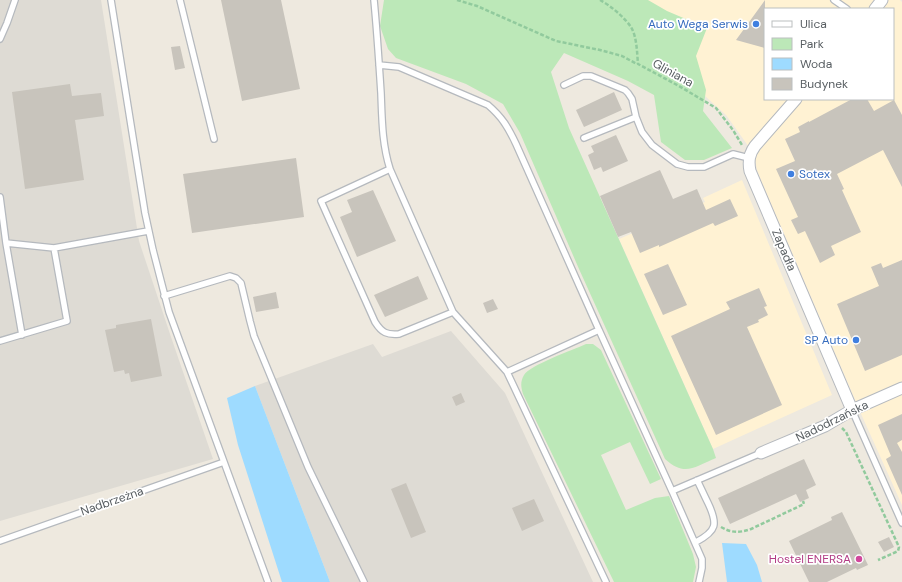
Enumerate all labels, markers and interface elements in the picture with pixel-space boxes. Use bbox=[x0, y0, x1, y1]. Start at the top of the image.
legend bbox=[764, 8, 894, 100]
place label: Auto Wega Serwis bbox=[648, 16, 748, 32]
text: Ulica bbox=[800, 16, 827, 32]
marker: Auto Wega Serwis bbox=[751, 19, 761, 29]
text: Park bbox=[800, 36, 824, 52]
street label: Gliniana bbox=[650, 55, 696, 91]
text: Woda bbox=[800, 56, 832, 72]
text: Budynek bbox=[800, 76, 848, 92]
place label: Sotex bbox=[799, 166, 830, 182]
marker: Sotex bbox=[786, 169, 796, 179]
street label: Zapadła bbox=[768, 227, 800, 273]
place label: SP Auto bbox=[805, 332, 848, 348]
marker: SP Auto bbox=[851, 335, 861, 345]
street label: Nadodrzańska bbox=[793, 397, 871, 445]
street label: Nadbrzeżna bbox=[78, 483, 146, 519]
place label: Hostel ENERSA bbox=[769, 551, 851, 567]
marker: Hostel ENERSA bbox=[854, 554, 864, 564]

